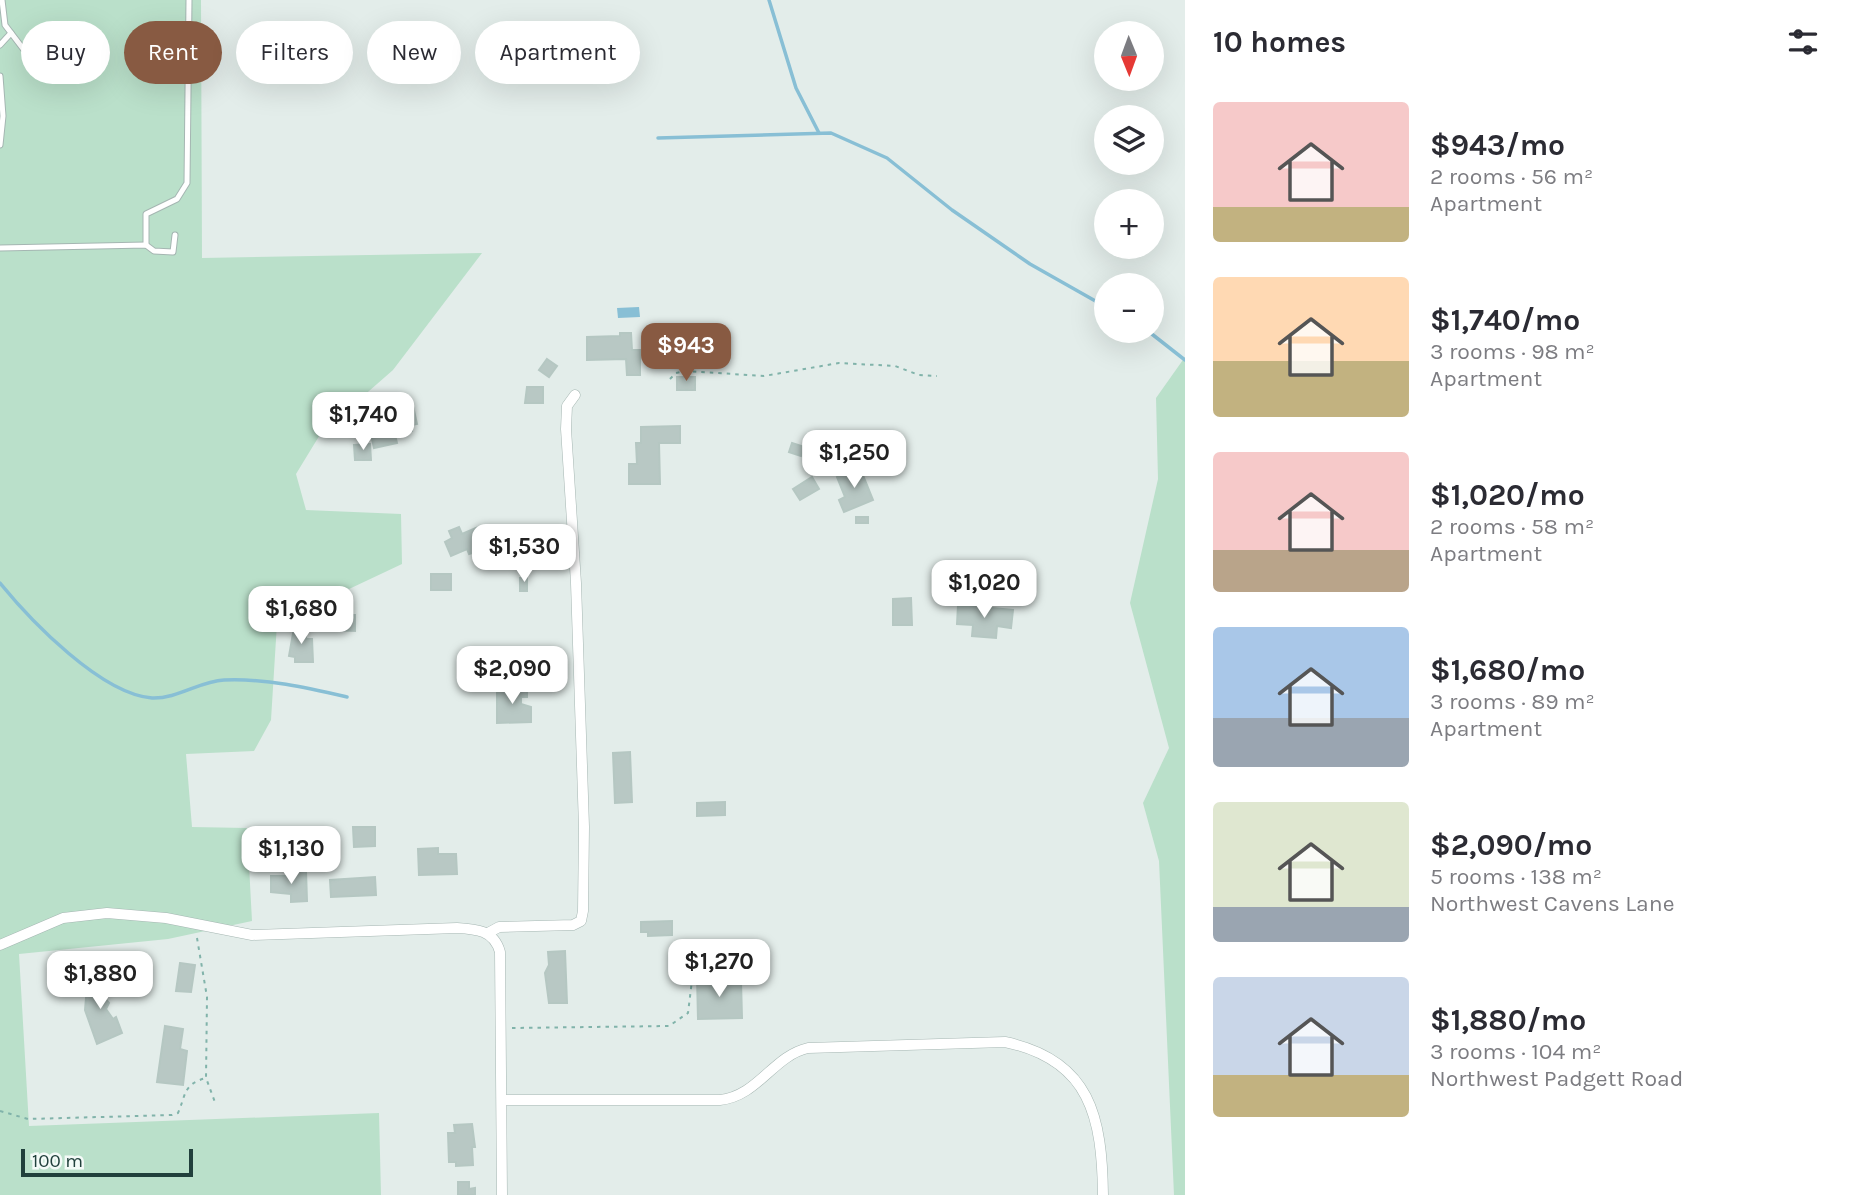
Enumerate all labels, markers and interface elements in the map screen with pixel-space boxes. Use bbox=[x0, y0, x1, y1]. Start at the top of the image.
chip: Buy bbox=[21, 21, 110, 84]
chip: Rent bbox=[124, 21, 222, 84]
chip: Filters bbox=[236, 21, 353, 84]
chip: New bbox=[367, 21, 461, 84]
chip: Apartment bbox=[475, 21, 640, 84]
north arrow bbox=[1094, 21, 1164, 91]
map controls bbox=[1094, 21, 1164, 343]
icon: filters bbox=[1784, 23, 1822, 61]
text: 10 homes bbox=[1213, 24, 1346, 60]
button: layers bbox=[1094, 105, 1164, 175]
text: $943/mo bbox=[1430, 127, 1565, 163]
icon: home bbox=[1269, 130, 1353, 214]
text: 2 rooms · 56 m² bbox=[1430, 163, 1593, 190]
button: + bbox=[1094, 189, 1164, 259]
text: Apartment bbox=[1430, 190, 1542, 217]
button: − bbox=[1094, 273, 1164, 343]
text: $1,740/mo bbox=[1430, 302, 1580, 338]
icon: home bbox=[1269, 305, 1353, 389]
pin: $943 bbox=[645, 324, 727, 383]
text: $943 bbox=[657, 332, 715, 359]
text: 3 rooms · 98 m² bbox=[1430, 338, 1595, 365]
text: Apartment bbox=[1430, 365, 1542, 392]
pin: $1,740 bbox=[306, 392, 420, 452]
text: $1,740 bbox=[328, 401, 398, 428]
pin: $1,250 bbox=[797, 430, 911, 490]
text: $1,250 bbox=[818, 439, 890, 466]
text: $1,020/mo bbox=[1430, 477, 1585, 513]
icon: home bbox=[1269, 480, 1353, 564]
text: 2 rooms · 58 m² bbox=[1430, 513, 1594, 540]
pin: $1,530 bbox=[467, 524, 581, 584]
text: $1,530 bbox=[488, 533, 560, 560]
text: Apartment bbox=[1430, 540, 1542, 567]
pin: $1,020 bbox=[927, 560, 1041, 620]
text: $1,020 bbox=[948, 569, 1020, 596]
pin: $1,680 bbox=[244, 586, 358, 646]
text: $1,680 bbox=[264, 595, 338, 622]
pin: $2,090 bbox=[455, 646, 569, 706]
text: $1,680/mo bbox=[1430, 652, 1585, 688]
text: $2,090 bbox=[473, 655, 551, 682]
icon: home bbox=[1269, 655, 1353, 739]
text: 3 rooms · 89 m² bbox=[1430, 688, 1595, 715]
text: Apartment bbox=[1430, 715, 1542, 742]
pin: $1,130 bbox=[234, 826, 348, 886]
text: $2,090/mo bbox=[1430, 827, 1592, 863]
icon: home bbox=[1269, 830, 1353, 914]
text: $1,130 bbox=[258, 835, 324, 862]
text: 5 rooms · 138 m² bbox=[1430, 863, 1602, 890]
text: Northwest Cavens Lane bbox=[1430, 890, 1674, 917]
pin: $1,270 bbox=[662, 940, 776, 999]
text: $1,270 bbox=[684, 948, 754, 975]
pin: $1,880 bbox=[43, 951, 157, 1011]
text: $1,880 bbox=[63, 960, 137, 987]
text: $1,880/mo bbox=[1430, 1002, 1586, 1038]
icon: home bbox=[1269, 1005, 1353, 1089]
text: 3 rooms · 104 m² bbox=[1430, 1038, 1601, 1065]
text: Northwest Padgett Road bbox=[1430, 1065, 1683, 1092]
scale bar bbox=[21, 1146, 192, 1178]
text: 100 m bbox=[32, 1150, 83, 1172]

